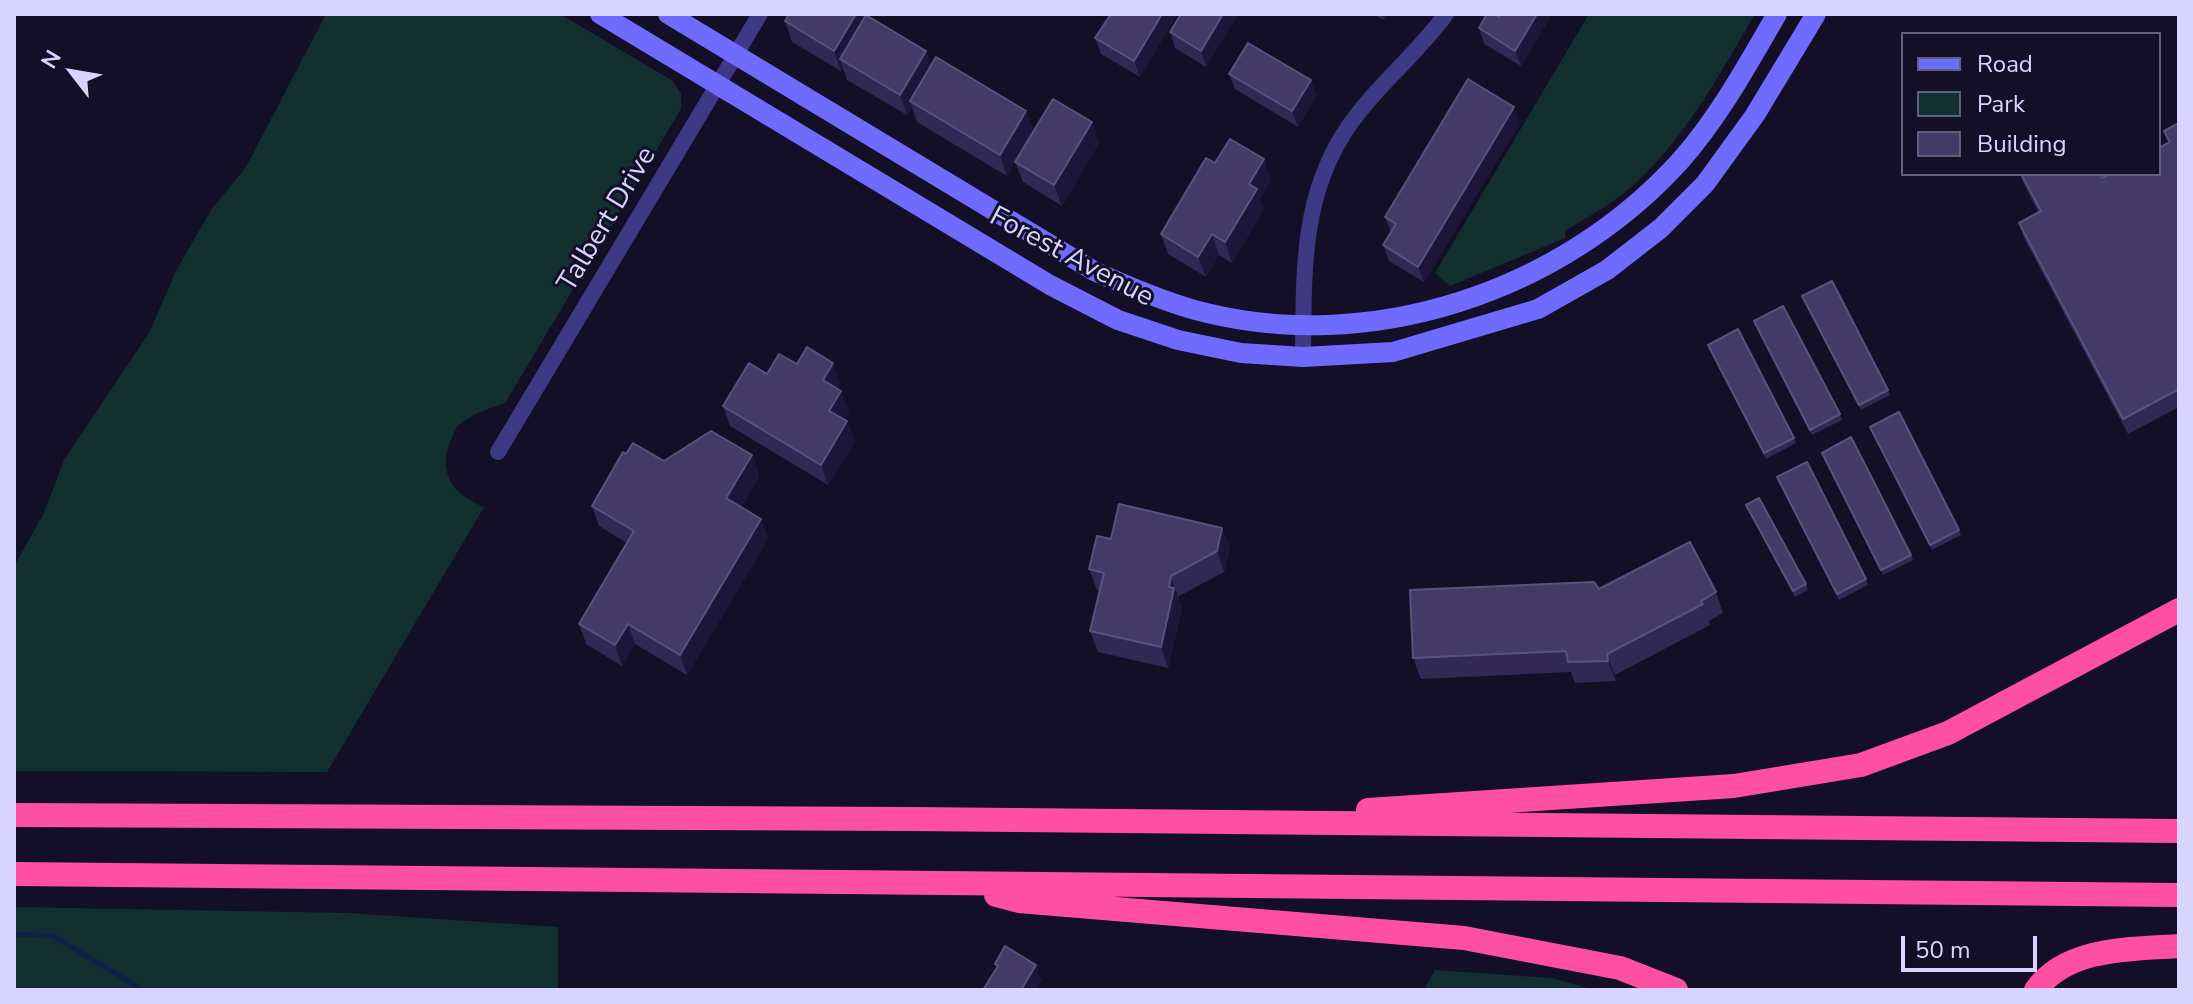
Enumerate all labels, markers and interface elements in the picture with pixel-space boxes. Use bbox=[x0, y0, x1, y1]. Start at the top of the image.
north arrow bbox=[32, 32, 112, 112]
legend bbox=[1901, 32, 2161, 176]
text: N bbox=[34, 45, 69, 74]
text: Road bbox=[1977, 48, 2033, 80]
text: Park bbox=[1977, 88, 2025, 120]
text: Building bbox=[1977, 128, 2067, 160]
street label: Talbert Drive bbox=[552, 141, 664, 299]
street label: Forest Avenue bbox=[983, 201, 1159, 315]
scale bar bbox=[1905, 920, 2041, 970]
text: 50 m bbox=[1915, 934, 1971, 966]

